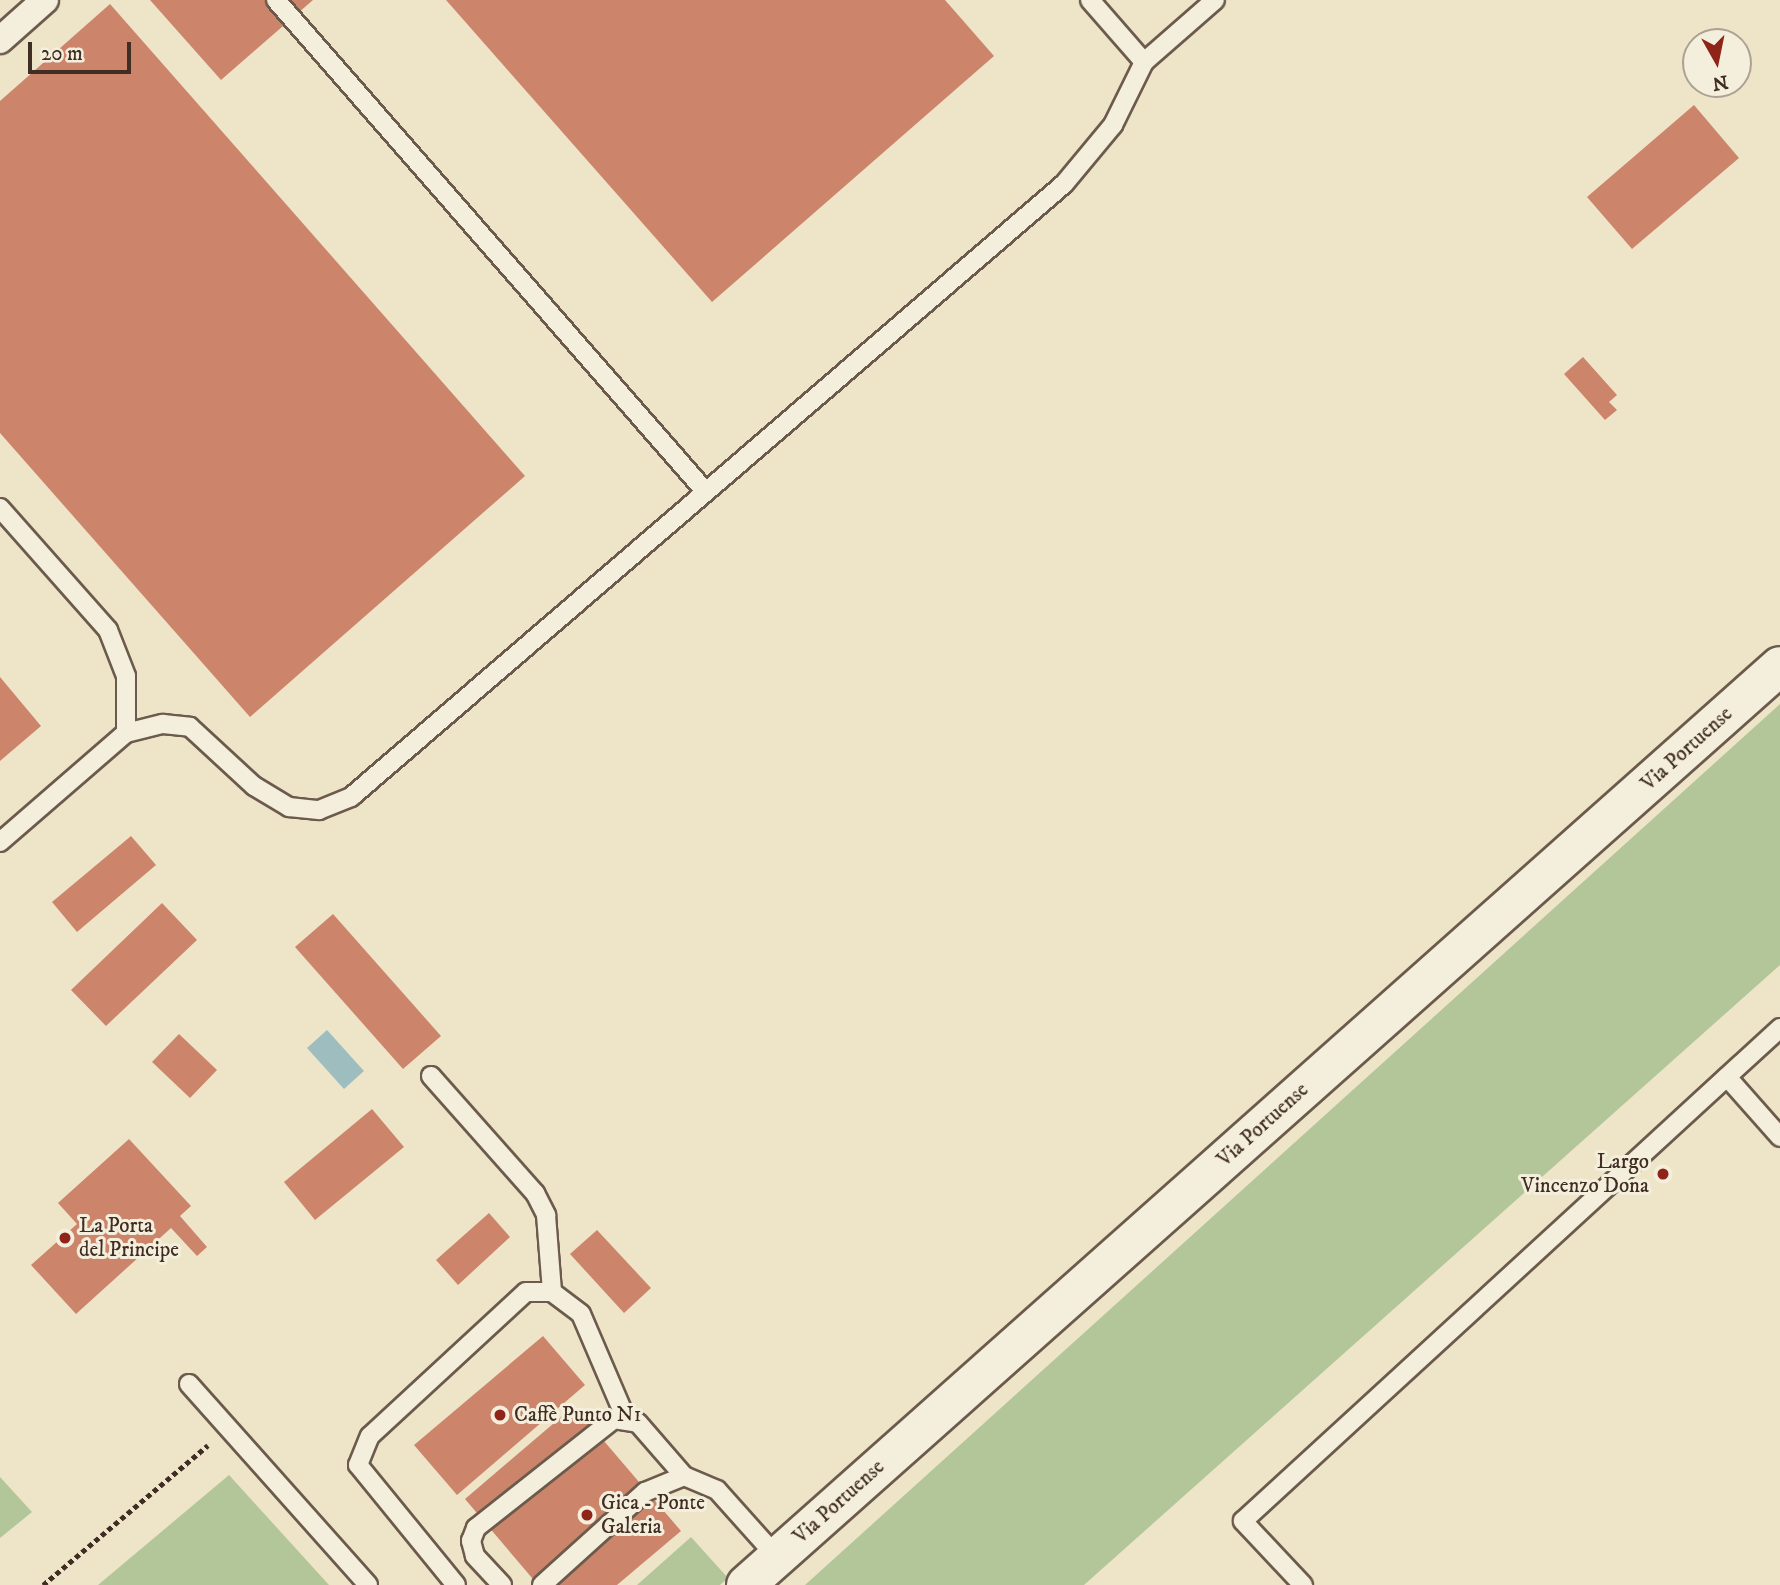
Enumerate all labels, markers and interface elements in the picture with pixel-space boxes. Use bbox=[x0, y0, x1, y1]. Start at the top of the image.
scale bar bbox=[32, 28, 135, 72]
north arrow bbox=[1682, 28, 1752, 98]
text: 20 m bbox=[41, 41, 83, 67]
text: N bbox=[1711, 70, 1730, 95]
street label: Via Portuense bbox=[1636, 702, 1738, 796]
street label: Via Portuense bbox=[1212, 1078, 1314, 1172]
place label: Largo Vincenzo Dona bbox=[1521, 1149, 1649, 1199]
marker: Largo Vincenzo Dona bbox=[1655, 1166, 1671, 1182]
place label: La Porta del Principe bbox=[79, 1213, 179, 1263]
marker: La Porta del Principe bbox=[57, 1230, 73, 1246]
place label: Caffè Punto N1 bbox=[514, 1402, 641, 1428]
marker: Caffè Punto N1 bbox=[492, 1407, 508, 1423]
street label: Via Portuense bbox=[788, 1455, 890, 1549]
place label: Gica - Ponte Galeria bbox=[601, 1490, 705, 1540]
marker: Gica - Ponte Galeria bbox=[579, 1507, 595, 1523]

